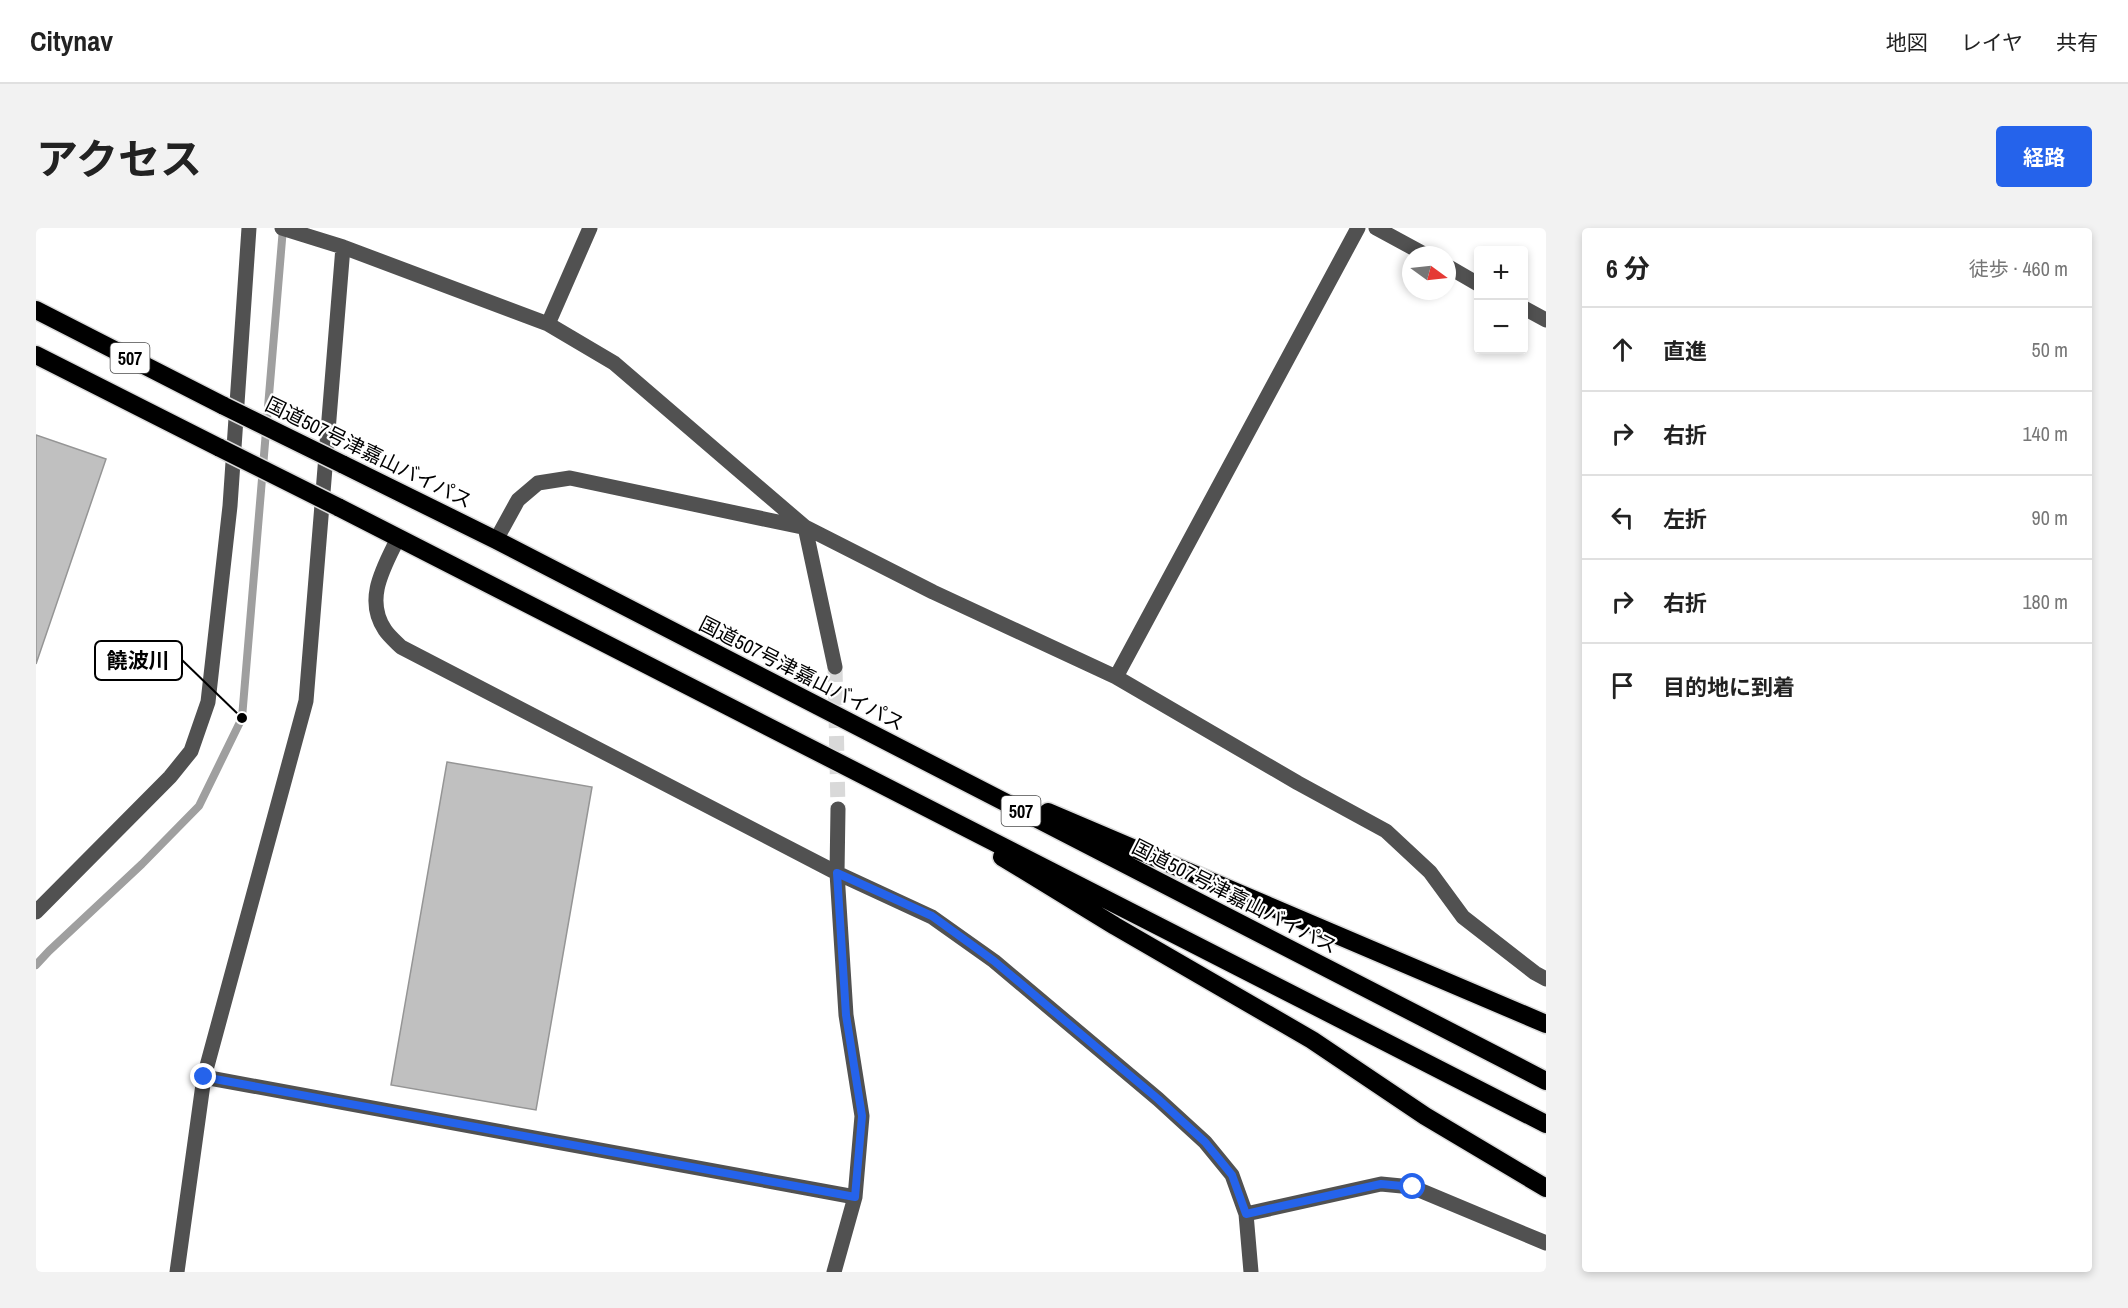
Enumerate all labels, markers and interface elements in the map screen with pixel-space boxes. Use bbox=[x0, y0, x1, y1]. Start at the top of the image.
text: Citynav bbox=[30, 22, 113, 60]
text: 地図 bbox=[1886, 28, 1928, 57]
text: レイヤ bbox=[1961, 28, 2023, 57]
text: 共有 bbox=[2056, 28, 2098, 57]
button: 経路 bbox=[1996, 126, 2092, 187]
text: アクセス bbox=[36, 131, 202, 187]
north arrow bbox=[1402, 246, 1456, 300]
map controls bbox=[1474, 246, 1528, 354]
button: + bbox=[1474, 246, 1528, 300]
text: 6 分 bbox=[1606, 251, 1650, 286]
text: 徒歩 · 460 m bbox=[1969, 255, 2068, 282]
button: − bbox=[1474, 300, 1528, 354]
icon: ahead bbox=[1606, 333, 1639, 366]
text: 直進 bbox=[1663, 336, 1707, 366]
text: 50 m bbox=[2032, 336, 2068, 363]
road number: 507 bbox=[110, 343, 149, 373]
street label: 国道507号津嘉山バイパス bbox=[261, 390, 477, 514]
icon: right bbox=[1606, 417, 1639, 450]
text: 右折 bbox=[1663, 420, 1707, 450]
text: 140 m bbox=[2022, 420, 2068, 447]
icon: left bbox=[1606, 501, 1639, 534]
text: 左折 bbox=[1663, 504, 1707, 534]
text: 90 m bbox=[2032, 504, 2068, 531]
icon: right bbox=[1606, 585, 1639, 618]
text: 右折 bbox=[1663, 588, 1707, 618]
text: 180 m bbox=[2022, 588, 2068, 615]
street label: 国道507号津嘉山バイパス bbox=[695, 609, 909, 737]
callout: 饒波川 bbox=[95, 641, 182, 680]
text: 饒波川 bbox=[107, 646, 170, 675]
icon: arrive bbox=[1606, 669, 1639, 702]
text: 目的地に到着 bbox=[1663, 672, 1795, 702]
road number: 507 bbox=[1002, 796, 1040, 826]
street label: 国道507号津嘉山バイパス bbox=[1128, 832, 1342, 960]
route end bbox=[190, 1063, 216, 1089]
route start bbox=[1399, 1173, 1425, 1199]

